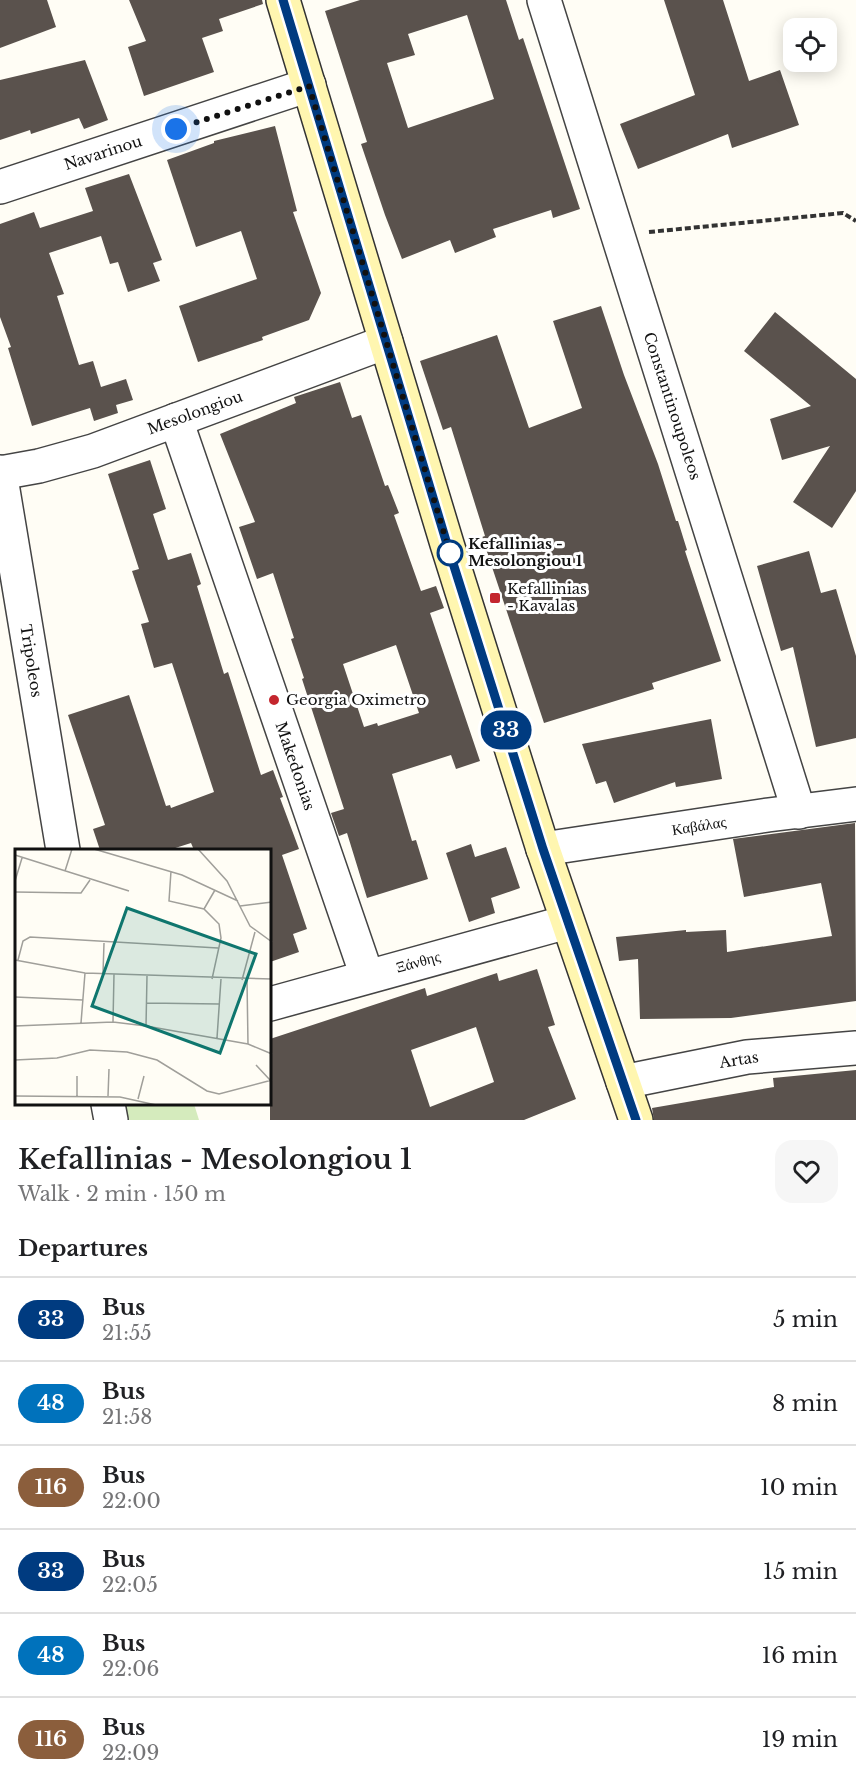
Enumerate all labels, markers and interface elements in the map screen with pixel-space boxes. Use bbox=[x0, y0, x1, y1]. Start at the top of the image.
map controls bbox=[783, 18, 837, 72]
button: locate bbox=[783, 18, 837, 72]
your location bbox=[161, 114, 191, 144]
street label: Navarinou bbox=[62, 131, 144, 174]
street label: Constantinoupoleos bbox=[640, 330, 705, 482]
street label: Mesolongiou bbox=[145, 386, 245, 439]
place label: Kefallinias - Mesolongiou 1 bbox=[468, 534, 583, 570]
marker: Kefallinias - Mesolongiou 1 bbox=[437, 540, 463, 566]
place label: Kefallinias - Kavalas bbox=[507, 579, 587, 615]
marker: Kefallinias - Kavalas bbox=[488, 591, 502, 605]
street label: Tripoleos bbox=[16, 623, 47, 699]
place label: Georgia Oximetro bbox=[286, 690, 427, 709]
marker: Georgia Oximetro bbox=[267, 693, 281, 707]
line badge: 33 bbox=[479, 710, 533, 750]
text: 33 bbox=[493, 717, 519, 743]
street label: Makedonias bbox=[271, 719, 320, 813]
street label: Καβάλας bbox=[670, 812, 727, 839]
inset map bbox=[15, 849, 272, 1105]
street label: Ξάνθης bbox=[394, 946, 442, 977]
street label: Artas bbox=[717, 1047, 760, 1072]
button: heart bbox=[775, 1140, 838, 1203]
text: Kefallinias - Mesolongiou 1 bbox=[18, 1142, 412, 1177]
text: Walk · 2 min · 150 m bbox=[18, 1182, 226, 1206]
text: Departures bbox=[18, 1235, 148, 1262]
text: Bus bbox=[102, 1294, 145, 1321]
text: 33 bbox=[38, 1306, 64, 1332]
text: 5 min bbox=[773, 1306, 838, 1333]
text: 21:55 bbox=[102, 1321, 152, 1345]
text: Bus bbox=[102, 1378, 145, 1405]
text: 48 bbox=[37, 1390, 65, 1416]
text: 8 min bbox=[772, 1390, 838, 1417]
text: 21:58 bbox=[102, 1405, 152, 1429]
text: Bus bbox=[102, 1462, 145, 1489]
text: 116 bbox=[35, 1474, 67, 1500]
text: 10 min bbox=[760, 1474, 838, 1501]
text: 22:00 bbox=[102, 1489, 161, 1513]
text: Bus bbox=[102, 1546, 145, 1573]
text: 33 bbox=[38, 1558, 64, 1584]
text: 15 min bbox=[763, 1558, 838, 1585]
text: 22:05 bbox=[102, 1573, 158, 1597]
text: Bus bbox=[102, 1630, 145, 1657]
text: 48 bbox=[37, 1642, 65, 1668]
text: 16 min bbox=[761, 1642, 838, 1669]
text: 22:06 bbox=[102, 1657, 159, 1681]
text: Bus bbox=[102, 1714, 145, 1741]
text: 116 bbox=[35, 1726, 67, 1752]
text: 19 min bbox=[761, 1726, 838, 1753]
text: 22:09 bbox=[102, 1741, 159, 1765]

